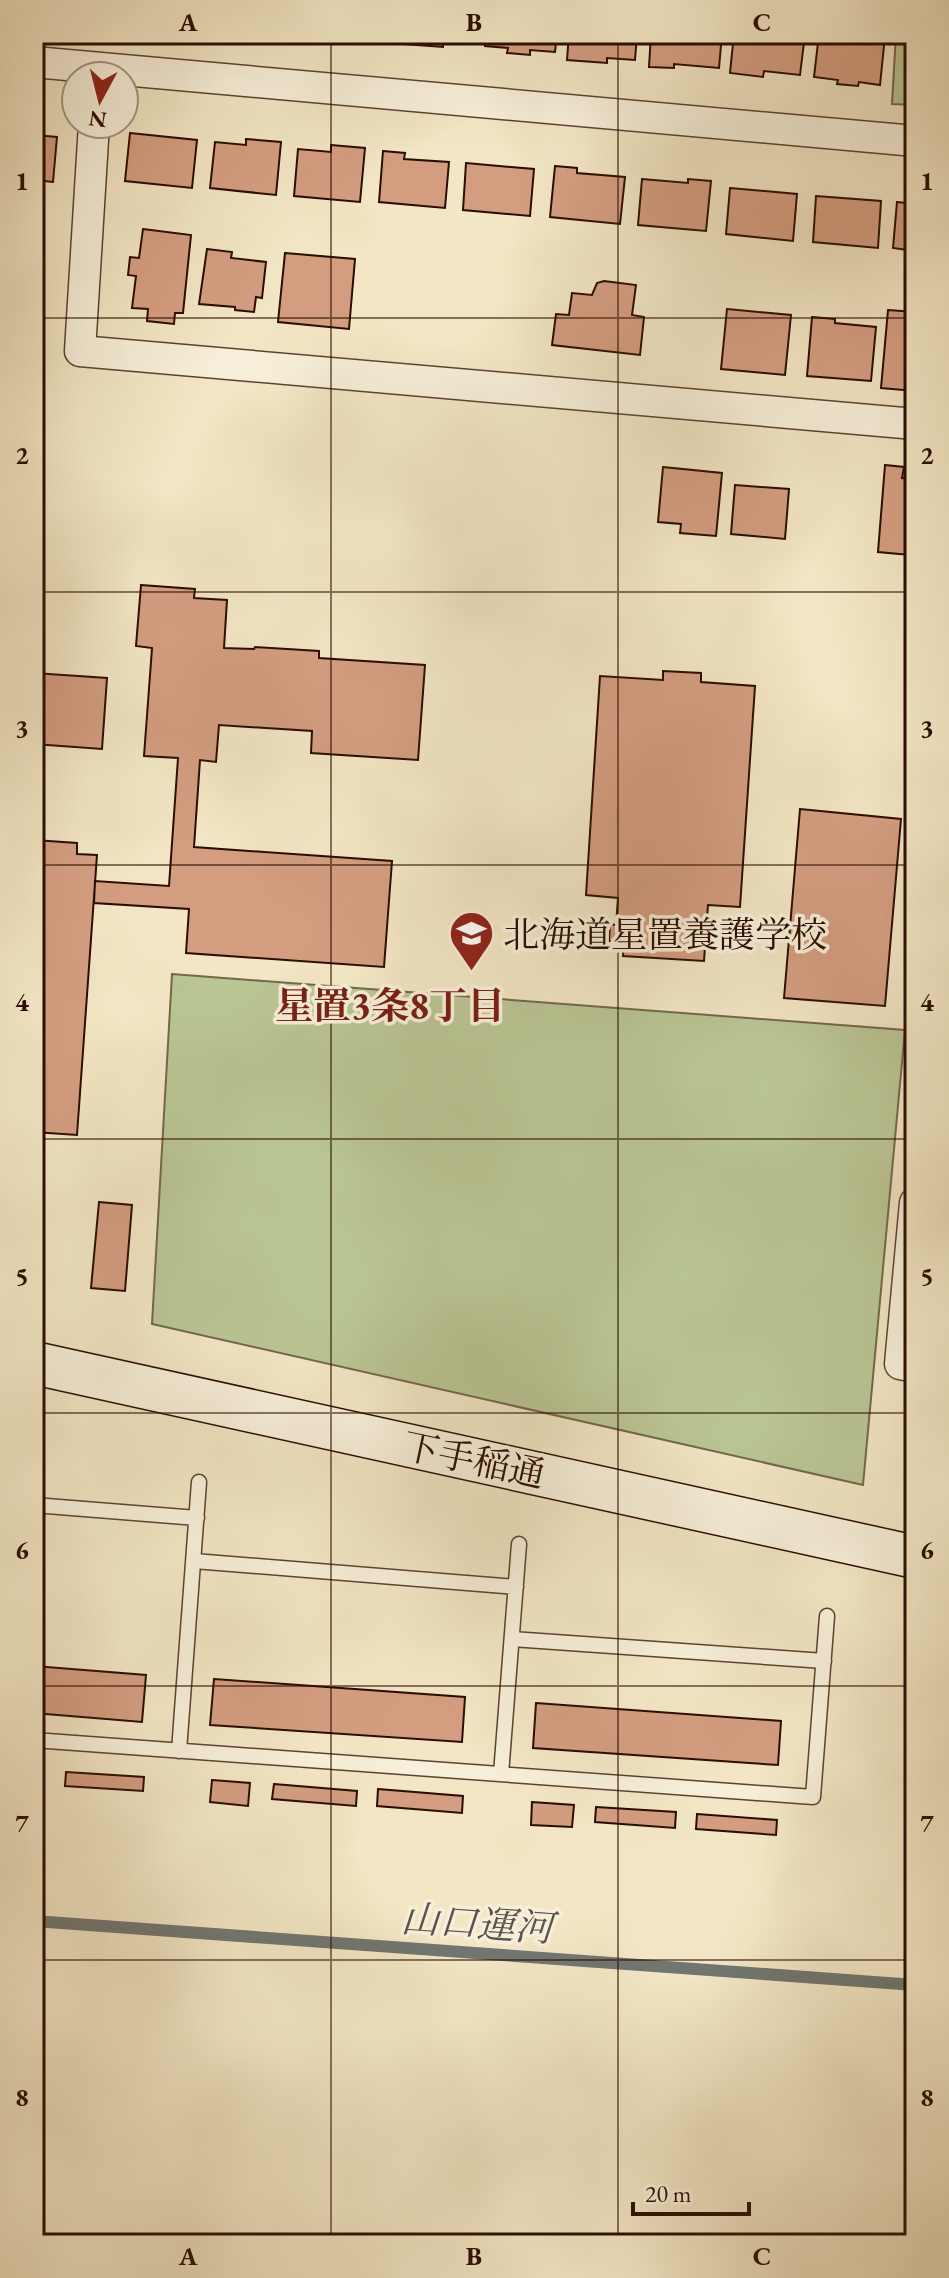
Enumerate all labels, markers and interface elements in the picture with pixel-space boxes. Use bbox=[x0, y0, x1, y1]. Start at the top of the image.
text: A bbox=[178, 5, 198, 39]
text: B bbox=[466, 5, 482, 39]
text: C bbox=[753, 5, 771, 39]
north arrow bbox=[60, 60, 140, 140]
text: N bbox=[87, 104, 108, 135]
text: 1 bbox=[15, 164, 29, 198]
text: 1 bbox=[920, 164, 934, 198]
text: 2 bbox=[15, 438, 29, 472]
text: 2 bbox=[920, 438, 934, 472]
text: 3 bbox=[15, 711, 29, 745]
text: 3 bbox=[920, 711, 934, 745]
school or university icon: 北海道星置養護学校 bbox=[448, 910, 496, 973]
place label: 北海道星置養護学校 bbox=[503, 911, 827, 958]
district label: 星置3条8丁目 bbox=[275, 981, 505, 1030]
text: 4 bbox=[15, 985, 29, 1019]
text: 4 bbox=[920, 985, 934, 1019]
text: 5 bbox=[15, 1259, 29, 1293]
text: 5 bbox=[920, 1259, 934, 1293]
street label: 下手稲通 bbox=[399, 1422, 549, 1498]
text: 6 bbox=[15, 1533, 29, 1567]
text: 6 bbox=[920, 1533, 934, 1567]
text: 7 bbox=[15, 1806, 29, 1840]
text: 7 bbox=[920, 1806, 934, 1840]
water label: 山口運河 bbox=[399, 1893, 561, 1953]
text: 8 bbox=[15, 2080, 29, 2114]
text: 8 bbox=[920, 2080, 934, 2114]
scale bar bbox=[633, 2166, 749, 2216]
text: 20 m bbox=[645, 2178, 692, 2209]
text: A bbox=[178, 2239, 198, 2273]
text: B bbox=[466, 2239, 482, 2273]
text: C bbox=[753, 2239, 771, 2273]

